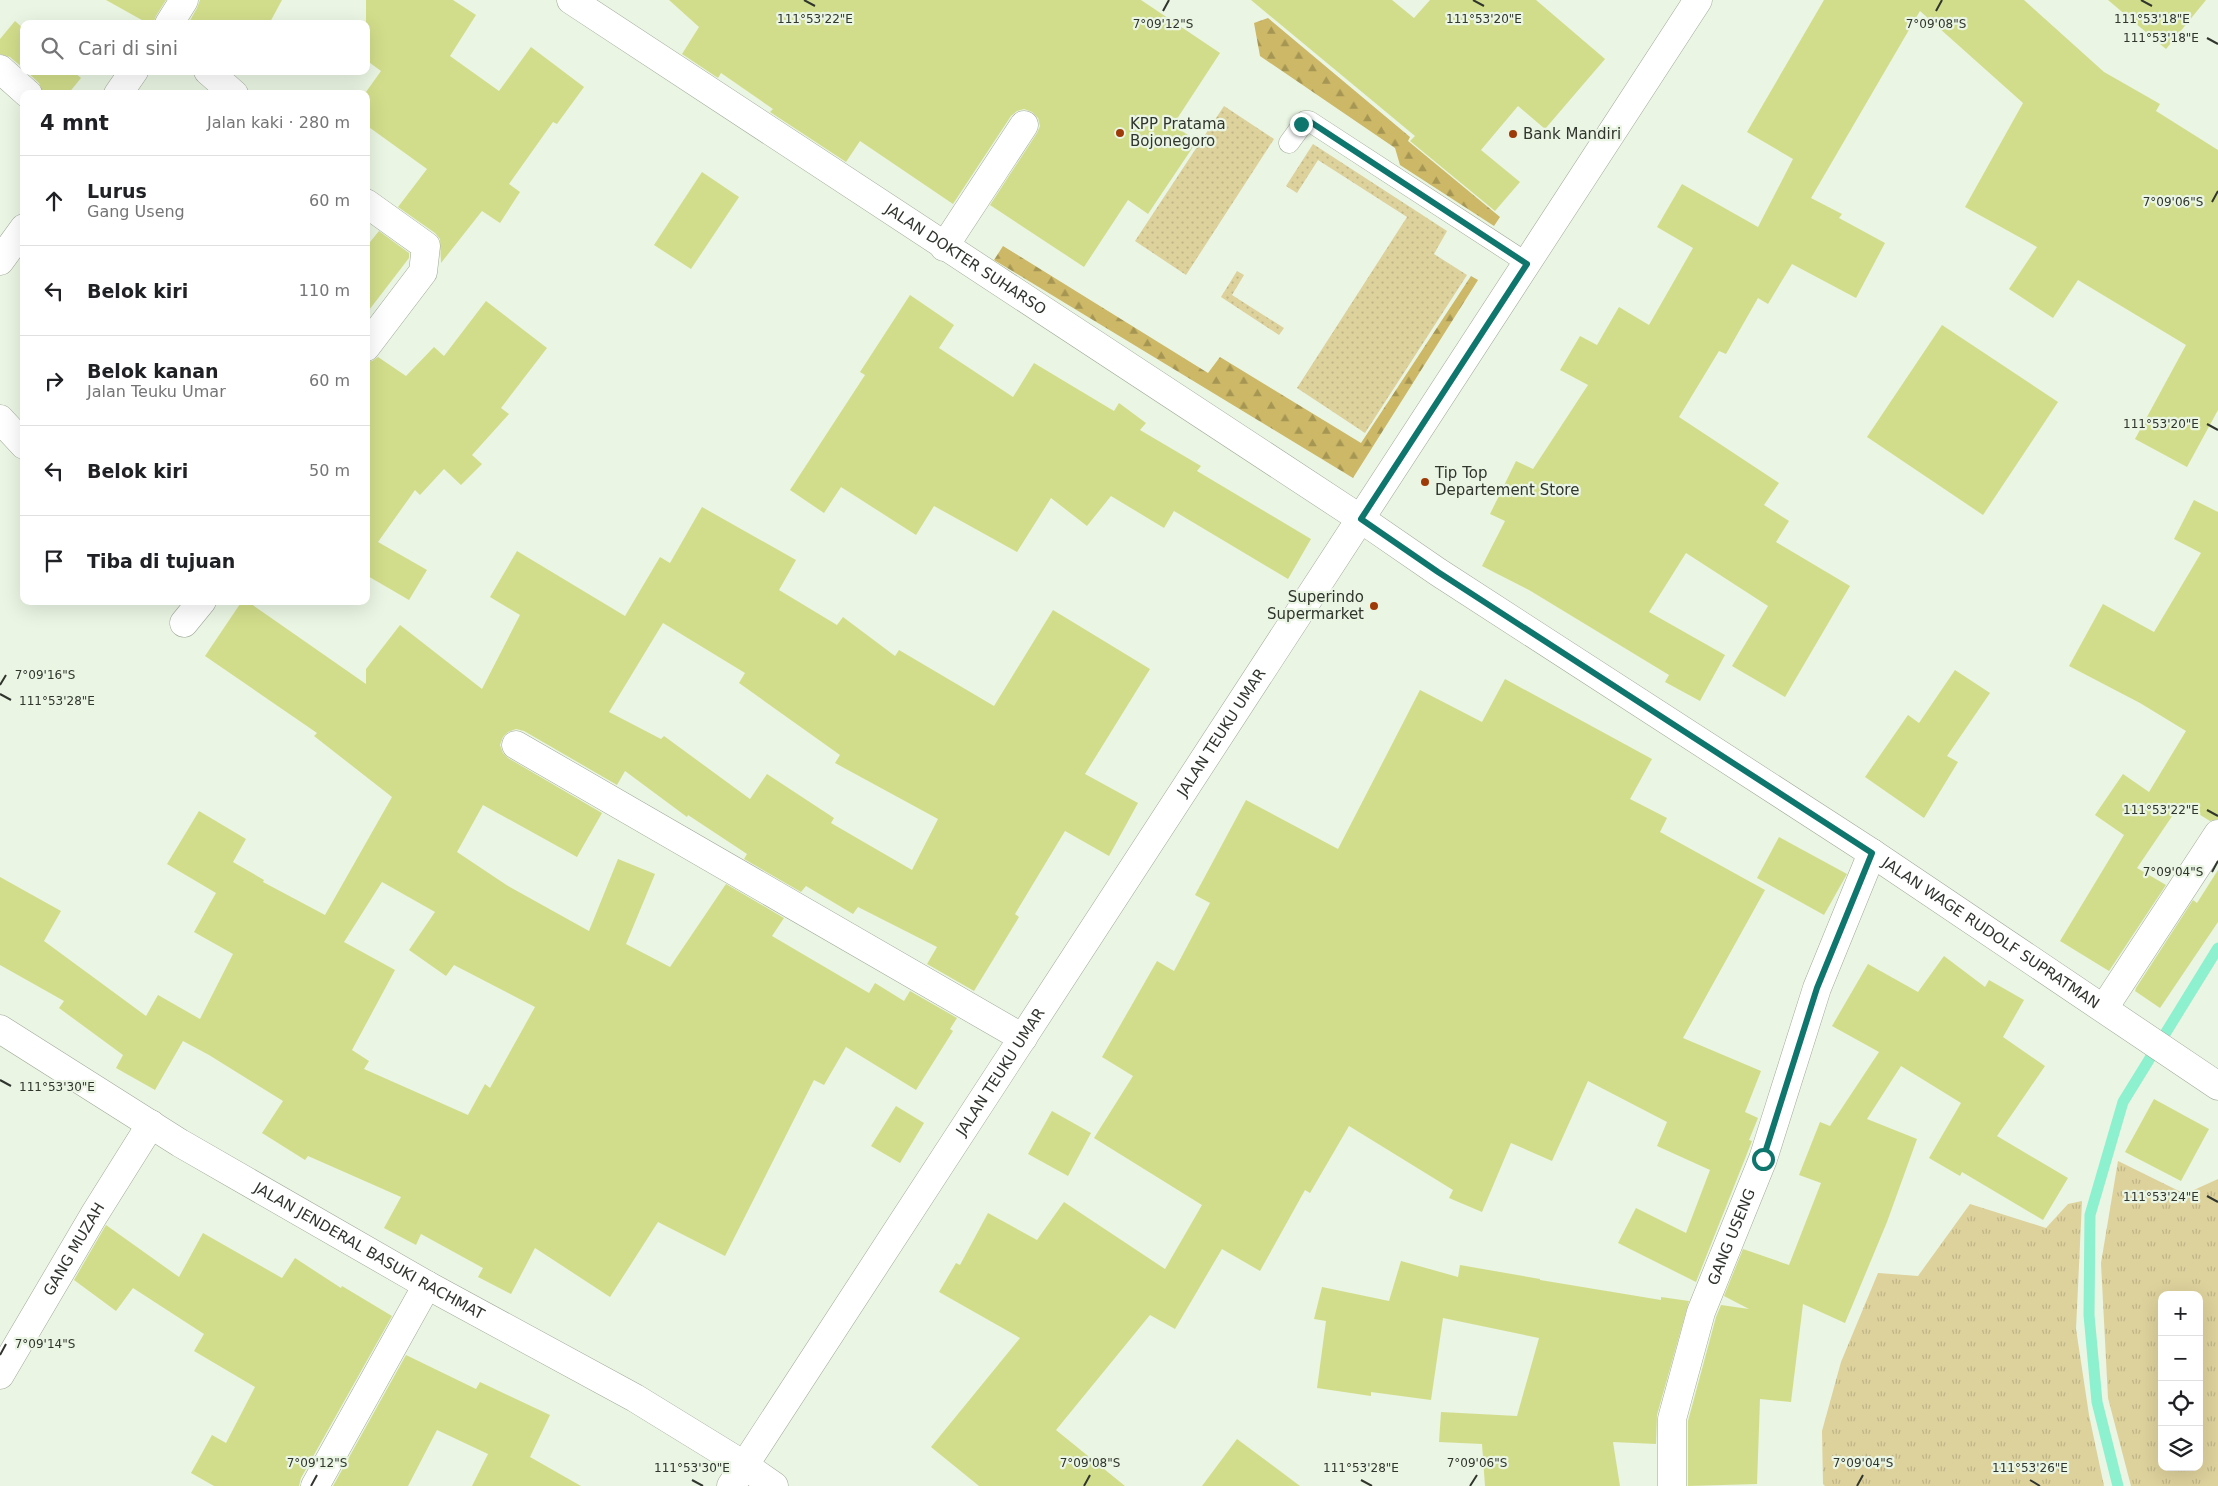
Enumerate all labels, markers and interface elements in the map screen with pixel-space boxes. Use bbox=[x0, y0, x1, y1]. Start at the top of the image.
text: 111°53'22"E bbox=[777, 12, 853, 26]
text: 111°53'20"E bbox=[1446, 12, 1522, 26]
text: 111°53'18"E bbox=[2114, 12, 2190, 26]
text: 7°09'12"S bbox=[1133, 17, 1193, 31]
text: 7°09'08"S bbox=[1906, 17, 1966, 31]
search box bbox=[20, 20, 370, 75]
text: 111°53'18"E bbox=[2123, 31, 2199, 45]
icon: search bbox=[38, 34, 66, 62]
text: Cari di sini bbox=[78, 37, 178, 59]
text: 4 mnt bbox=[40, 111, 109, 135]
text: Jalan kaki · 280 m bbox=[207, 113, 350, 132]
route end bbox=[1290, 113, 1313, 136]
place label: KPP Pratama Bojonegoro bbox=[1130, 115, 1226, 150]
place label: Bank Mandiri bbox=[1523, 125, 1621, 143]
marker: KPP Pratama Bojonegoro bbox=[1114, 127, 1126, 139]
marker: Bank Mandiri bbox=[1507, 128, 1519, 140]
text: Lurus bbox=[87, 180, 147, 202]
icon: ahead bbox=[40, 187, 68, 215]
text: 60 m bbox=[309, 191, 350, 210]
text: 7°09'06"S bbox=[2143, 195, 2203, 209]
street label: JALAN DOKTER SUHARSO bbox=[881, 199, 1049, 319]
text: Gang Useng bbox=[87, 202, 185, 221]
icon: left bbox=[40, 277, 68, 305]
text: Belok kiri bbox=[87, 280, 188, 302]
text: 110 m bbox=[299, 281, 350, 300]
text: Belok kanan bbox=[87, 360, 219, 382]
icon: right bbox=[40, 367, 68, 395]
text: 60 m bbox=[309, 371, 350, 390]
text: Jalan Teuku Umar bbox=[87, 382, 226, 401]
text: 111°53'20"E bbox=[2123, 417, 2199, 431]
icon: left bbox=[40, 457, 68, 485]
text: Belok kiri bbox=[87, 460, 188, 482]
text: 50 m bbox=[309, 461, 350, 480]
place label: Tip Top Departement Store bbox=[1434, 464, 1579, 499]
marker: Tip Top Departement Store bbox=[1419, 476, 1431, 488]
icon: arrive bbox=[40, 547, 68, 575]
text: Tiba di tujuan bbox=[87, 550, 235, 572]
place label: Superindo Supermarket bbox=[1267, 588, 1364, 623]
marker: Superindo Supermarket bbox=[1368, 600, 1380, 612]
street label: JALAN TEUKU UMAR bbox=[1173, 665, 1269, 801]
text: 7°09'16"S bbox=[15, 668, 75, 682]
text: 111°53'28"E bbox=[19, 694, 95, 708]
text: 111°53'22"E bbox=[2123, 803, 2199, 817]
street label: JALAN WAGE RUDOLF SUPRATMAN bbox=[1878, 853, 2103, 1013]
text: 7°09'04"S bbox=[2143, 865, 2203, 879]
street label: JALAN TEUKU UMAR bbox=[952, 1005, 1049, 1140]
text: 111°53'30"E bbox=[19, 1080, 95, 1094]
route start bbox=[1752, 1148, 1775, 1171]
street label: JALAN JENDERAL BASUKI RACHMAT bbox=[250, 1178, 488, 1324]
street label: GANG USENG bbox=[1704, 1186, 1759, 1288]
text: 111°53'24"E bbox=[2123, 1190, 2199, 1204]
street label: GANG MUZAH bbox=[40, 1199, 108, 1299]
map controls bbox=[2158, 1291, 2203, 1471]
button: + bbox=[2158, 1291, 2203, 1336]
button: − bbox=[2158, 1336, 2203, 1381]
text: 7°09'14"S bbox=[15, 1337, 75, 1351]
button: locate bbox=[2158, 1381, 2203, 1426]
button: layers bbox=[2158, 1426, 2203, 1471]
text: 7°09'12"S bbox=[287, 1456, 347, 1470]
text: 7°09'08"S bbox=[1060, 1456, 1120, 1470]
text: 7°09'06"S bbox=[1447, 1456, 1507, 1470]
text: 7°09'04"S bbox=[1833, 1456, 1893, 1470]
text: 111°53'30"E bbox=[654, 1461, 730, 1475]
text: 111°53'28"E bbox=[1323, 1461, 1399, 1475]
text: 111°53'26"E bbox=[1992, 1461, 2068, 1475]

